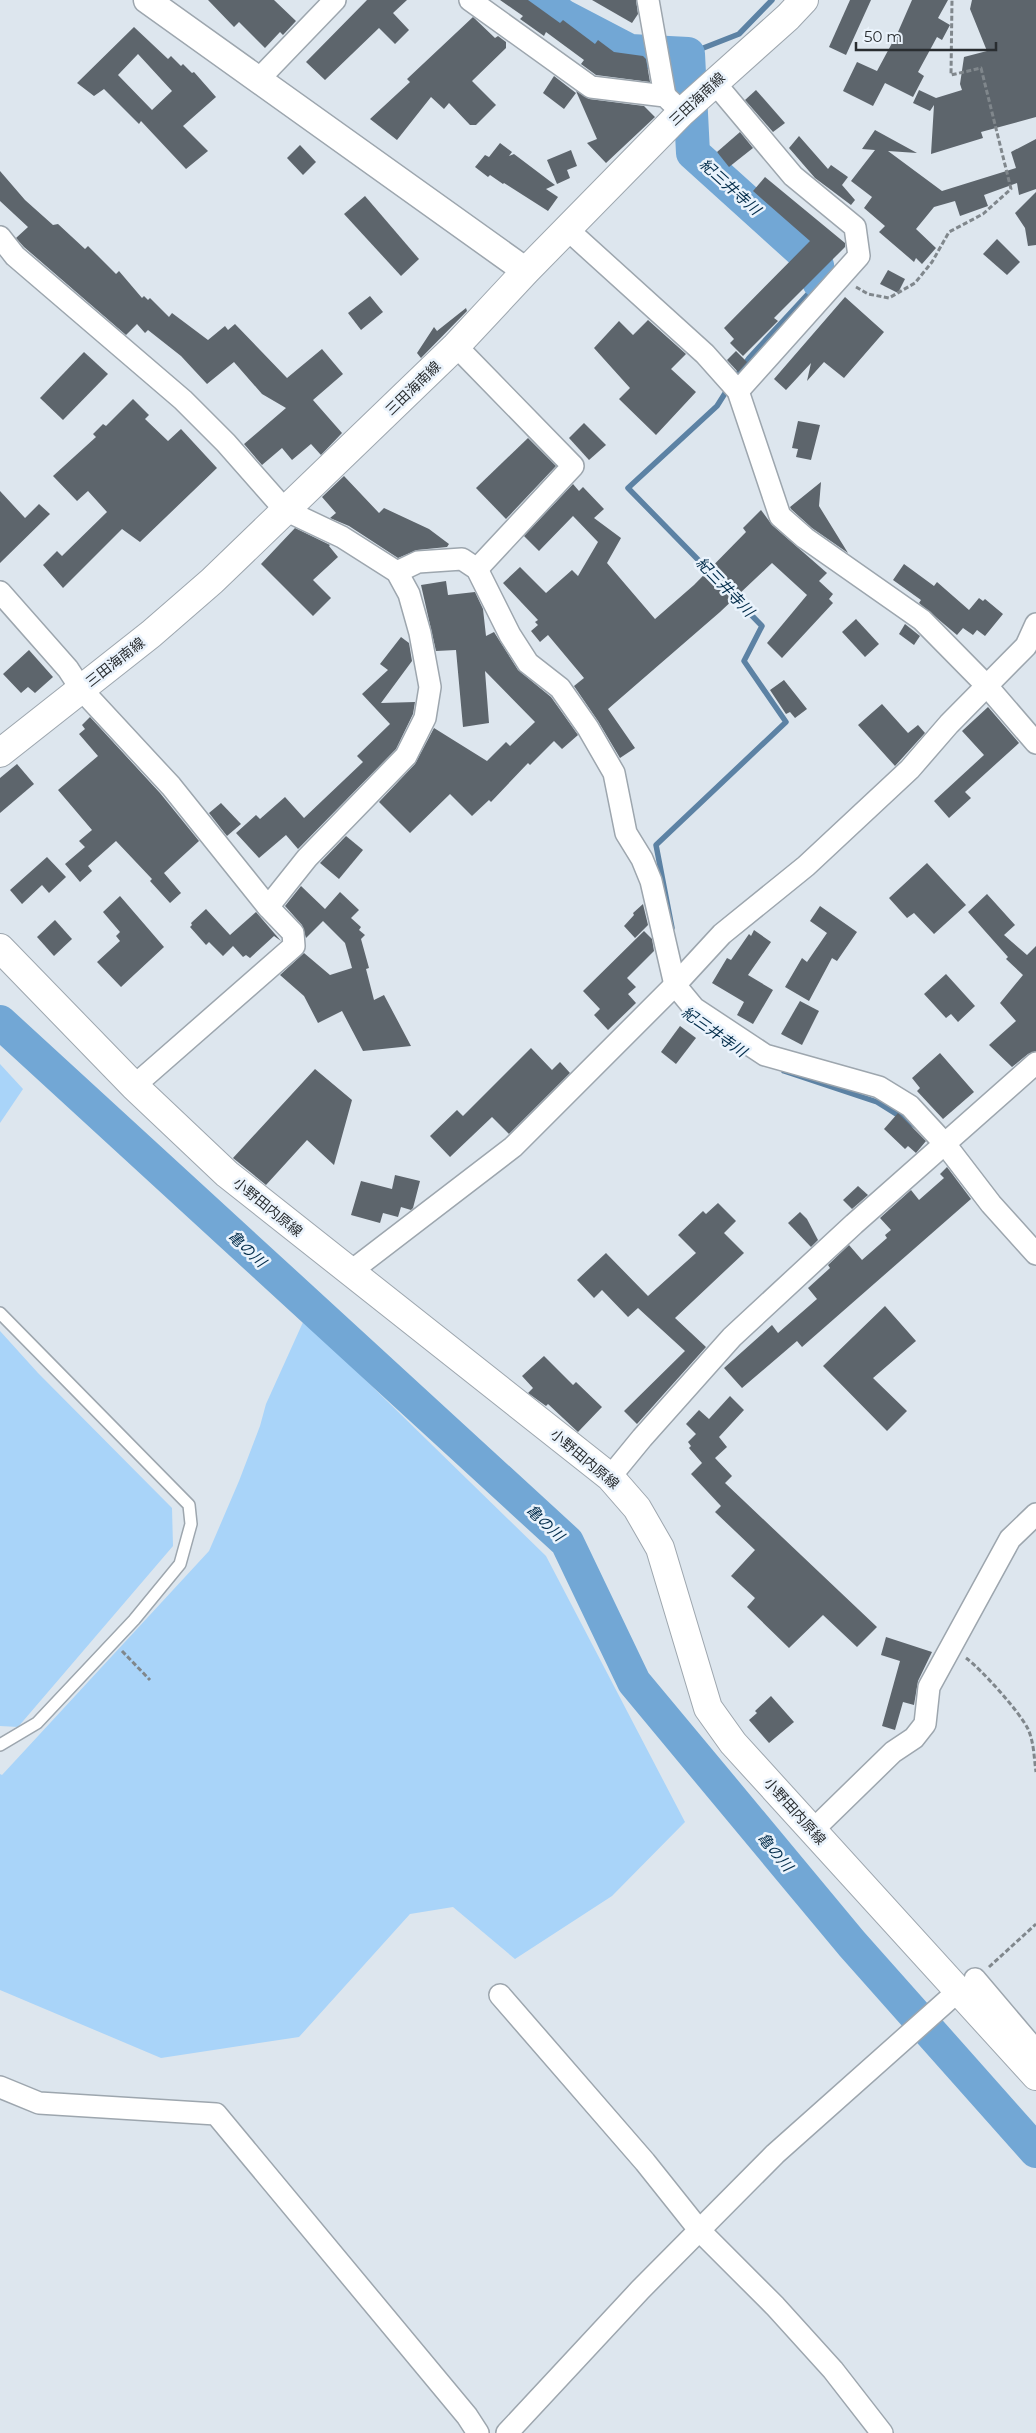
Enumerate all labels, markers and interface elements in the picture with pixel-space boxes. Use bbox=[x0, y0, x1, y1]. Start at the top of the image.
scale bar bbox=[856, 20, 996, 52]
text: 50 m bbox=[864, 27, 902, 46]
street label: 三田海南線 bbox=[665, 69, 729, 129]
water label: 紀三井寺川 bbox=[696, 154, 766, 220]
street label: 三田海南線 bbox=[382, 357, 444, 419]
water label: 紀三井寺川 bbox=[692, 553, 760, 622]
street label: 三田海南線 bbox=[82, 633, 148, 691]
water label: 紀三井寺川 bbox=[678, 1002, 752, 1062]
street label: 小野田内原線 bbox=[230, 1174, 306, 1240]
water label: 亀の川 bbox=[224, 1226, 272, 1272]
street label: 小野田内原線 bbox=[547, 1425, 623, 1493]
water label: 亀の川 bbox=[522, 1500, 570, 1546]
street label: 小野田内原線 bbox=[760, 1774, 830, 1848]
water label: 亀の川 bbox=[754, 1828, 798, 1877]

